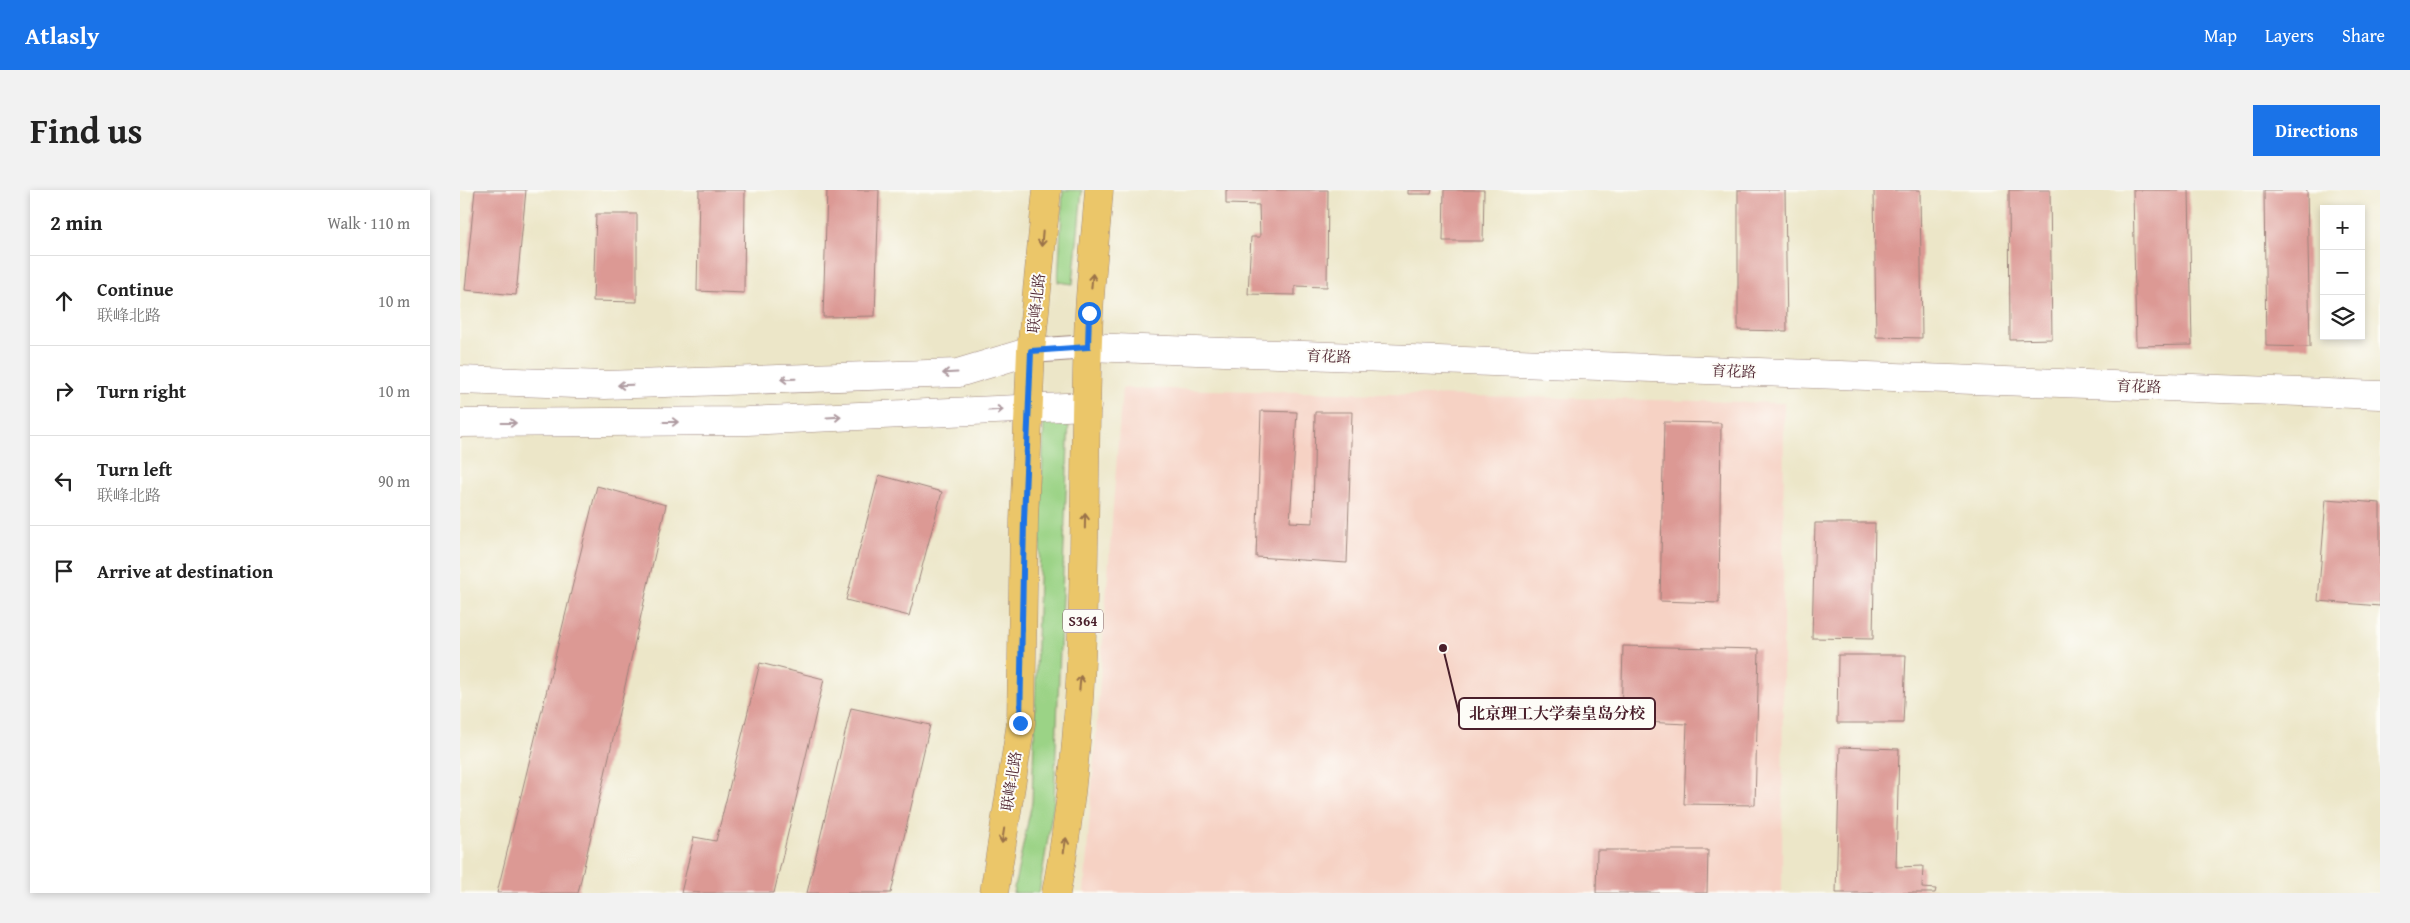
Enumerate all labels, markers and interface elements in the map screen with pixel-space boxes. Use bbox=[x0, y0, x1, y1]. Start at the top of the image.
text: Atlasly bbox=[25, 18, 99, 53]
text: Map bbox=[2204, 22, 2237, 49]
text: Layers bbox=[2265, 22, 2314, 49]
text: Share bbox=[2342, 22, 2385, 49]
text: Find us bbox=[30, 105, 143, 156]
button: Directions bbox=[2253, 105, 2380, 156]
map controls bbox=[2320, 205, 2365, 340]
button: + bbox=[2320, 205, 2365, 250]
text: 2 min bbox=[50, 207, 102, 238]
text: Walk · 110 m bbox=[327, 211, 410, 235]
one-way arrow bbox=[1037, 230, 1047, 246]
button: − bbox=[2320, 250, 2365, 295]
street label: 联峰北路 bbox=[1022, 272, 1050, 334]
one-way arrow bbox=[1087, 273, 1097, 289]
text: Continue bbox=[97, 275, 174, 303]
icon: ahead bbox=[50, 287, 78, 315]
text: 10 m bbox=[378, 289, 410, 313]
button: layers bbox=[2320, 295, 2365, 340]
route start bbox=[1078, 302, 1101, 325]
text: 联峰北路 bbox=[97, 303, 161, 327]
street label: 育花路 bbox=[1306, 345, 1352, 367]
street label: 育花路 bbox=[1711, 360, 1757, 382]
one-way arrow bbox=[942, 368, 958, 378]
one-way arrow bbox=[780, 374, 796, 384]
street label: 育花路 bbox=[2116, 375, 2162, 397]
icon: right bbox=[50, 377, 78, 405]
text: Turn right bbox=[97, 377, 186, 405]
text: 10 m bbox=[378, 379, 410, 403]
one-way arrow bbox=[618, 380, 634, 389]
one-way arrow bbox=[988, 405, 1004, 414]
one-way arrow bbox=[825, 413, 841, 422]
one-way arrow bbox=[662, 417, 679, 427]
one-way arrow bbox=[500, 418, 516, 428]
text: Turn left bbox=[97, 455, 172, 483]
icon: left bbox=[50, 467, 78, 495]
text: 90 m bbox=[378, 469, 410, 493]
text: 联峰北路 bbox=[97, 483, 161, 507]
one-way arrow bbox=[1080, 513, 1090, 530]
icon: arrive bbox=[50, 557, 78, 585]
text: Arrive at destination bbox=[97, 557, 273, 585]
road number: S364 bbox=[1063, 610, 1103, 632]
one-way arrow bbox=[1076, 676, 1085, 692]
callout: 北京理工大学秦皇岛分校 bbox=[1459, 698, 1655, 729]
text: 北京理工大学秦皇岛分校 bbox=[1469, 701, 1645, 725]
route end bbox=[1009, 712, 1032, 735]
street label: 联峰北路 bbox=[996, 750, 1026, 812]
one-way arrow bbox=[997, 828, 1007, 844]
one-way arrow bbox=[1060, 838, 1070, 854]

